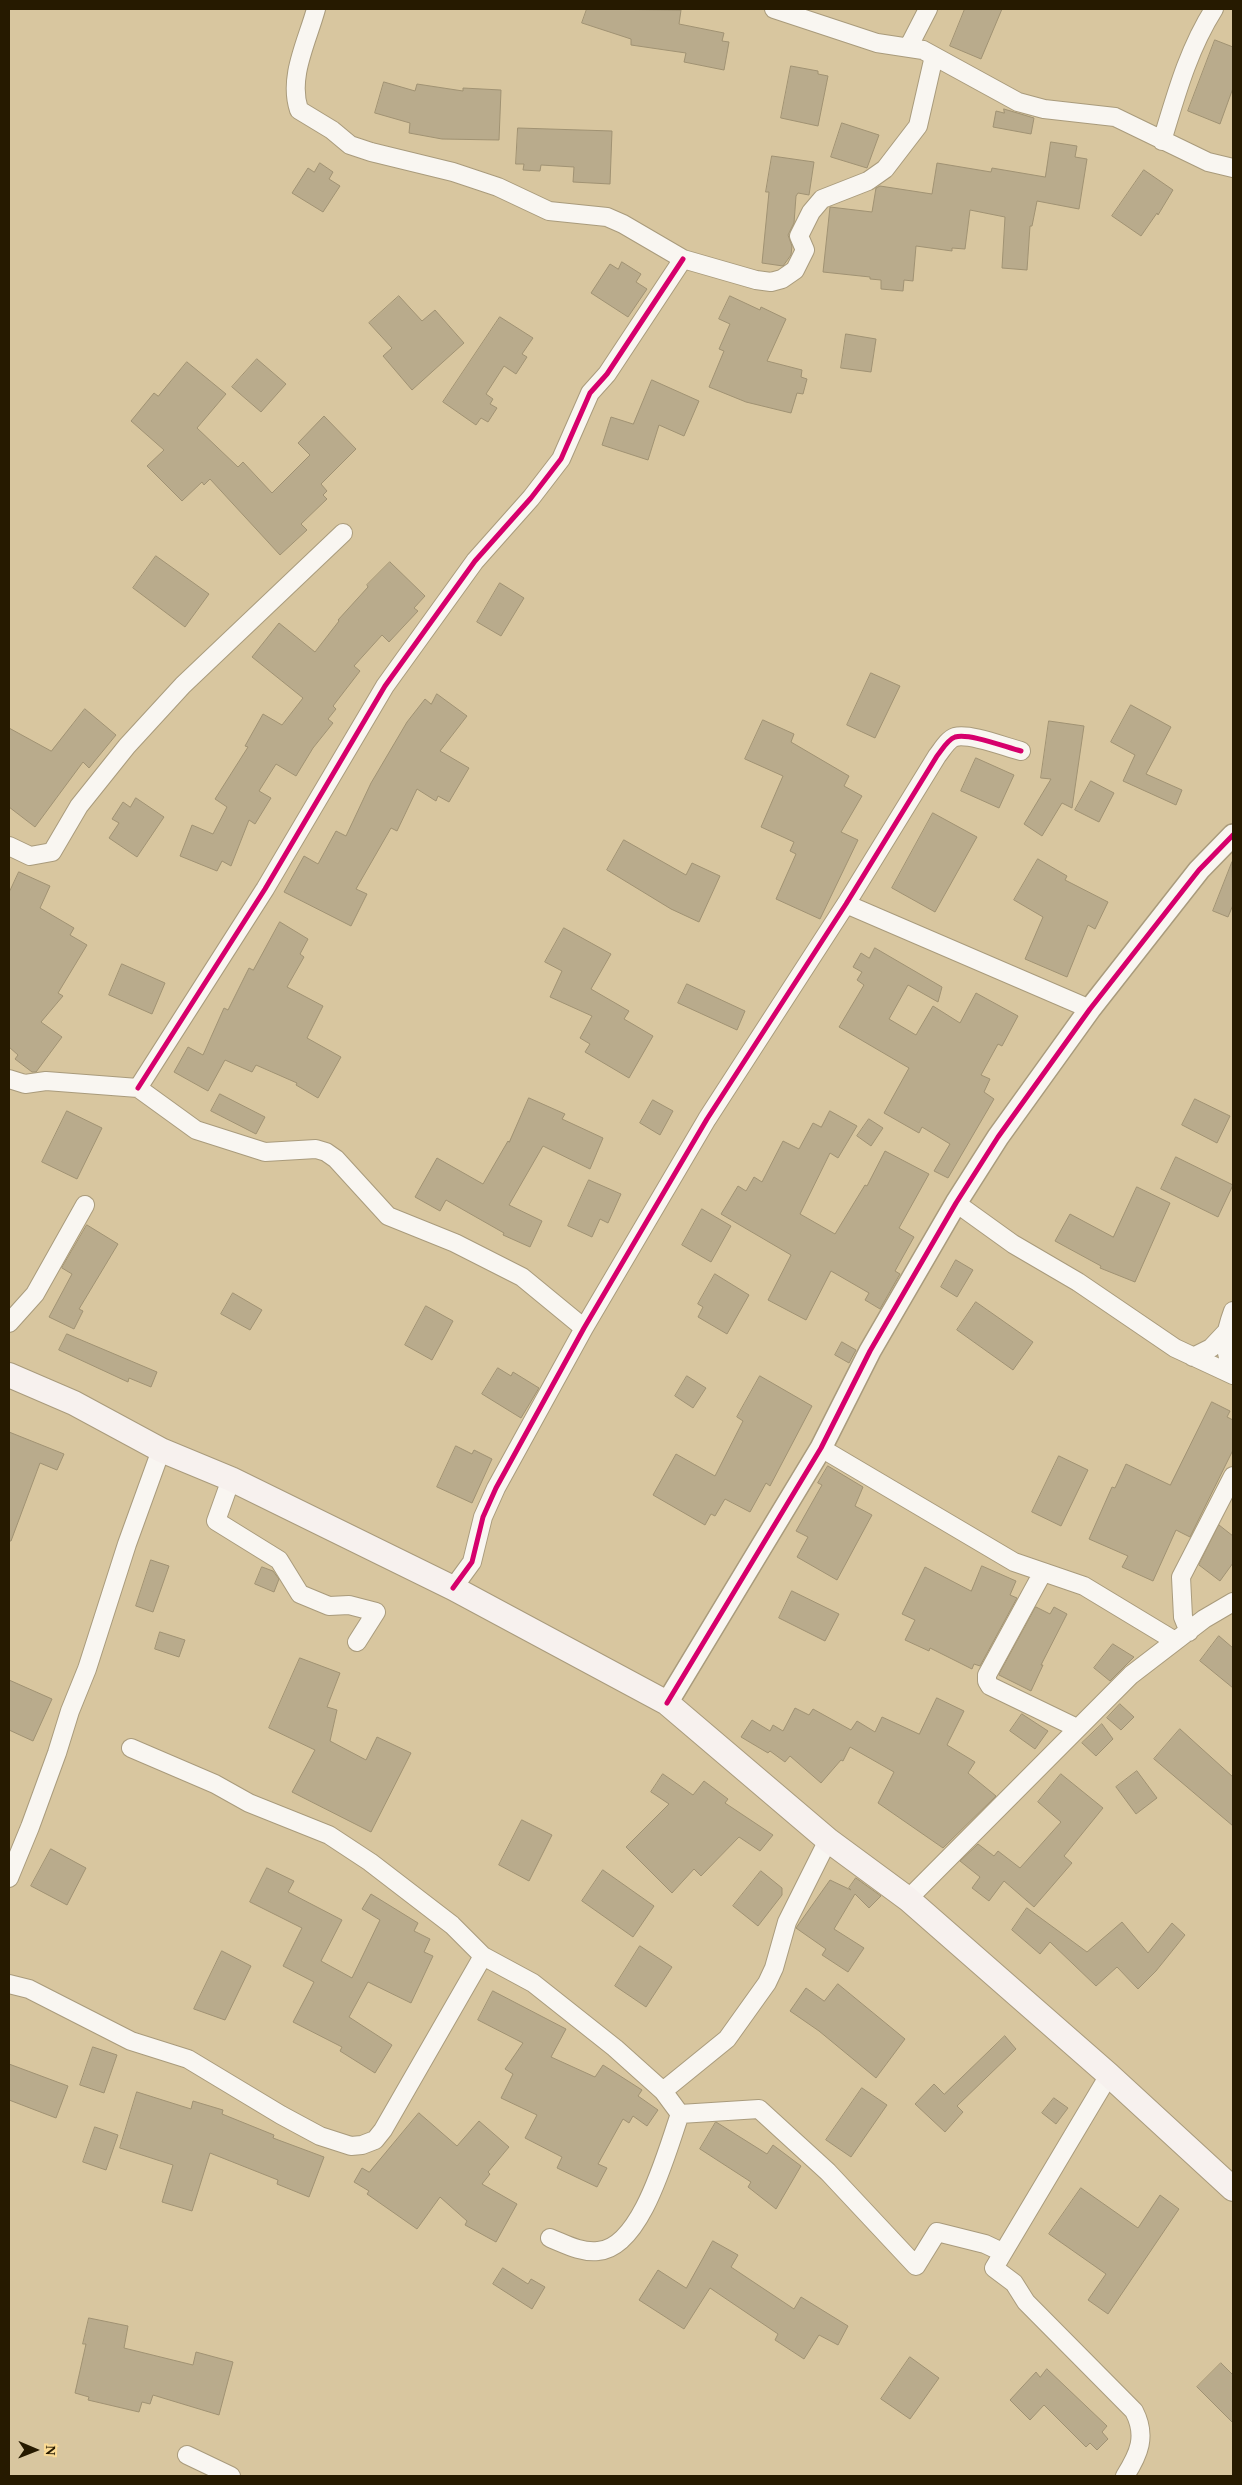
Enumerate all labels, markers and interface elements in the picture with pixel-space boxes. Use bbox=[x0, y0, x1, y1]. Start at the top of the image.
north arrow bbox=[10, 2425, 60, 2475]
text: N bbox=[43, 2445, 58, 2455]

